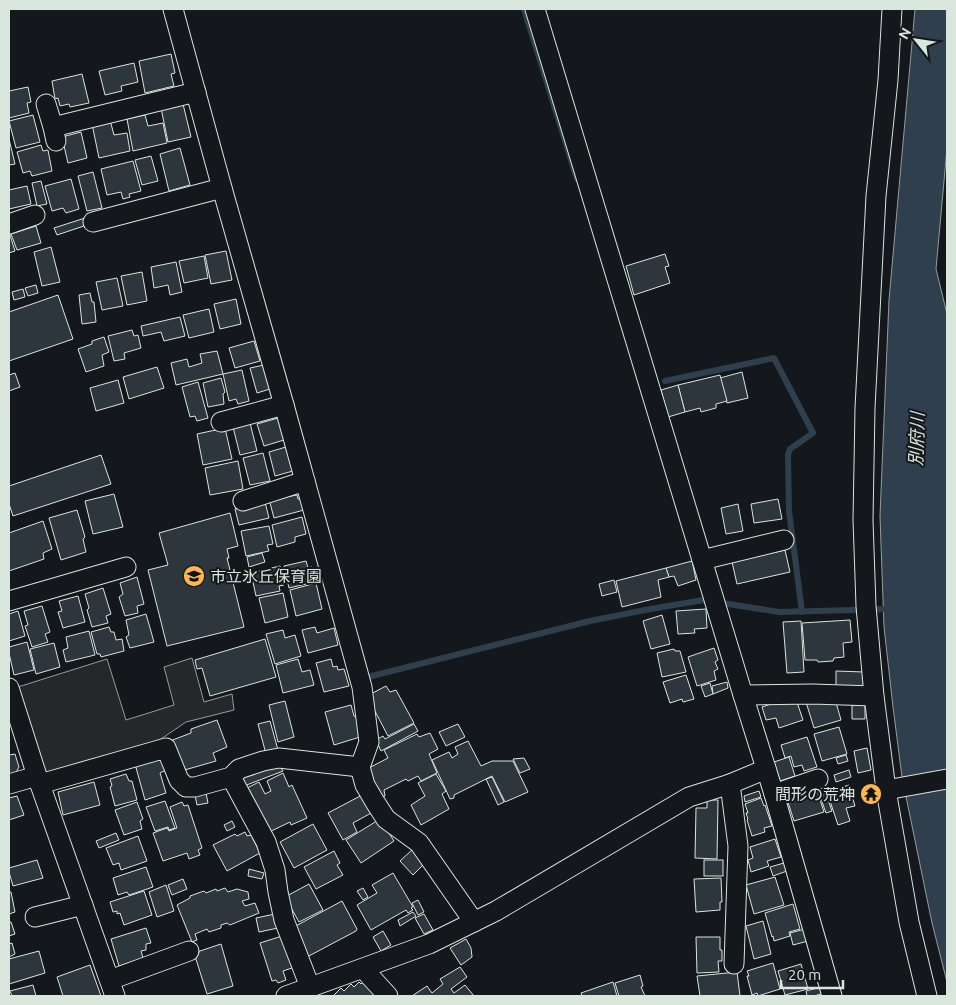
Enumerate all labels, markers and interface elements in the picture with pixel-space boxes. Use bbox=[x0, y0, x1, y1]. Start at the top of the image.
north arrow bbox=[891, 15, 941, 65]
text: N bbox=[895, 25, 914, 42]
water label: 別府川 bbox=[905, 410, 927, 466]
school or university icon: 市立氷丘保育園 bbox=[182, 564, 206, 588]
place label: 市立氷丘保育園 bbox=[210, 567, 322, 585]
temple icon: 間形の荒神 bbox=[859, 782, 883, 806]
place label: 間形の荒神 bbox=[775, 785, 855, 803]
scale bar bbox=[781, 958, 844, 990]
text: 20 m bbox=[788, 966, 821, 983]

